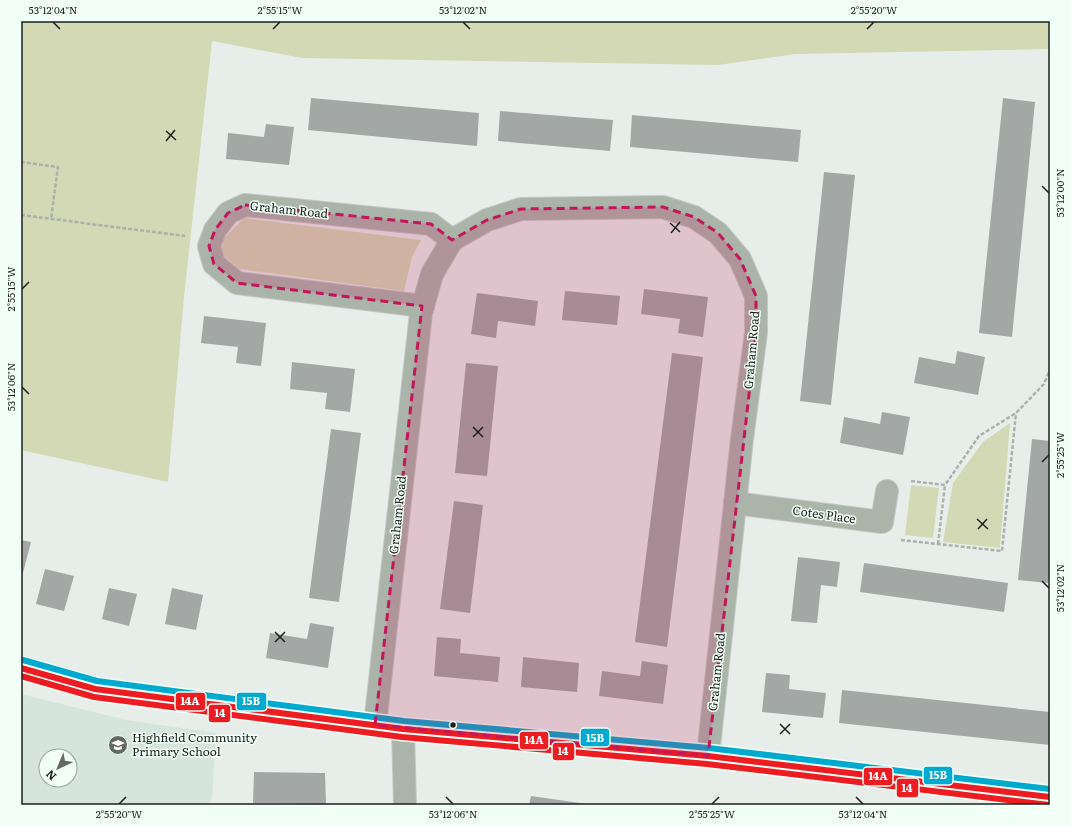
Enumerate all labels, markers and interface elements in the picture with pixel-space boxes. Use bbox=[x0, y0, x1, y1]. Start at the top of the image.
text: 53°12'04"N bbox=[29, 2, 77, 17]
text: 2°55'15"W bbox=[258, 2, 302, 17]
text: 53°12'02"N bbox=[439, 2, 487, 17]
text: 2°55'20"W bbox=[851, 2, 897, 17]
text: 53°12'00"N bbox=[1052, 168, 1067, 218]
street label: Graham Road bbox=[249, 196, 330, 222]
text: 2°55'15"W bbox=[3, 267, 18, 311]
street label: Graham Road bbox=[739, 309, 763, 390]
text: 53°12'06"N bbox=[3, 363, 18, 411]
text: 2°55'25"W bbox=[1052, 432, 1067, 478]
street label: Graham Road bbox=[384, 474, 410, 555]
street label: Cotes Place bbox=[791, 501, 857, 527]
text: 53°12'02"N bbox=[1052, 564, 1067, 612]
street label: Graham Road bbox=[703, 631, 729, 712]
line badge: 14A bbox=[175, 692, 206, 711]
text: 14A bbox=[180, 692, 200, 708]
line badge: 15B bbox=[236, 692, 267, 711]
text: 15B bbox=[242, 692, 260, 708]
line badge: 14 bbox=[208, 704, 231, 723]
text: 14 bbox=[215, 704, 226, 720]
unlabelled marker bbox=[448, 720, 458, 730]
place label: Highfield Community Primary School bbox=[132, 728, 257, 760]
line badge: 15B bbox=[580, 728, 610, 747]
text: 15B bbox=[586, 729, 604, 745]
line badge: 14A bbox=[519, 731, 549, 750]
text: 14A bbox=[524, 731, 544, 747]
school or university icon: Highfield Community Primary School bbox=[107, 734, 129, 756]
line badge: 14 bbox=[552, 742, 575, 761]
text: 14 bbox=[558, 742, 569, 758]
north arrow bbox=[38, 748, 78, 788]
line badge: 15B bbox=[923, 766, 953, 785]
text: 15B bbox=[929, 766, 947, 782]
text: N bbox=[41, 767, 59, 785]
line badge: 14A bbox=[863, 767, 893, 786]
text: 14A bbox=[868, 767, 888, 783]
line badge: 14 bbox=[896, 778, 919, 798]
text: 14 bbox=[902, 779, 913, 795]
text: 2°55'20"W bbox=[96, 806, 142, 821]
text: 53°12'06"N bbox=[429, 806, 477, 821]
text: 2°55'25"W bbox=[689, 806, 735, 821]
text: 53°12'04"N bbox=[839, 806, 887, 821]

